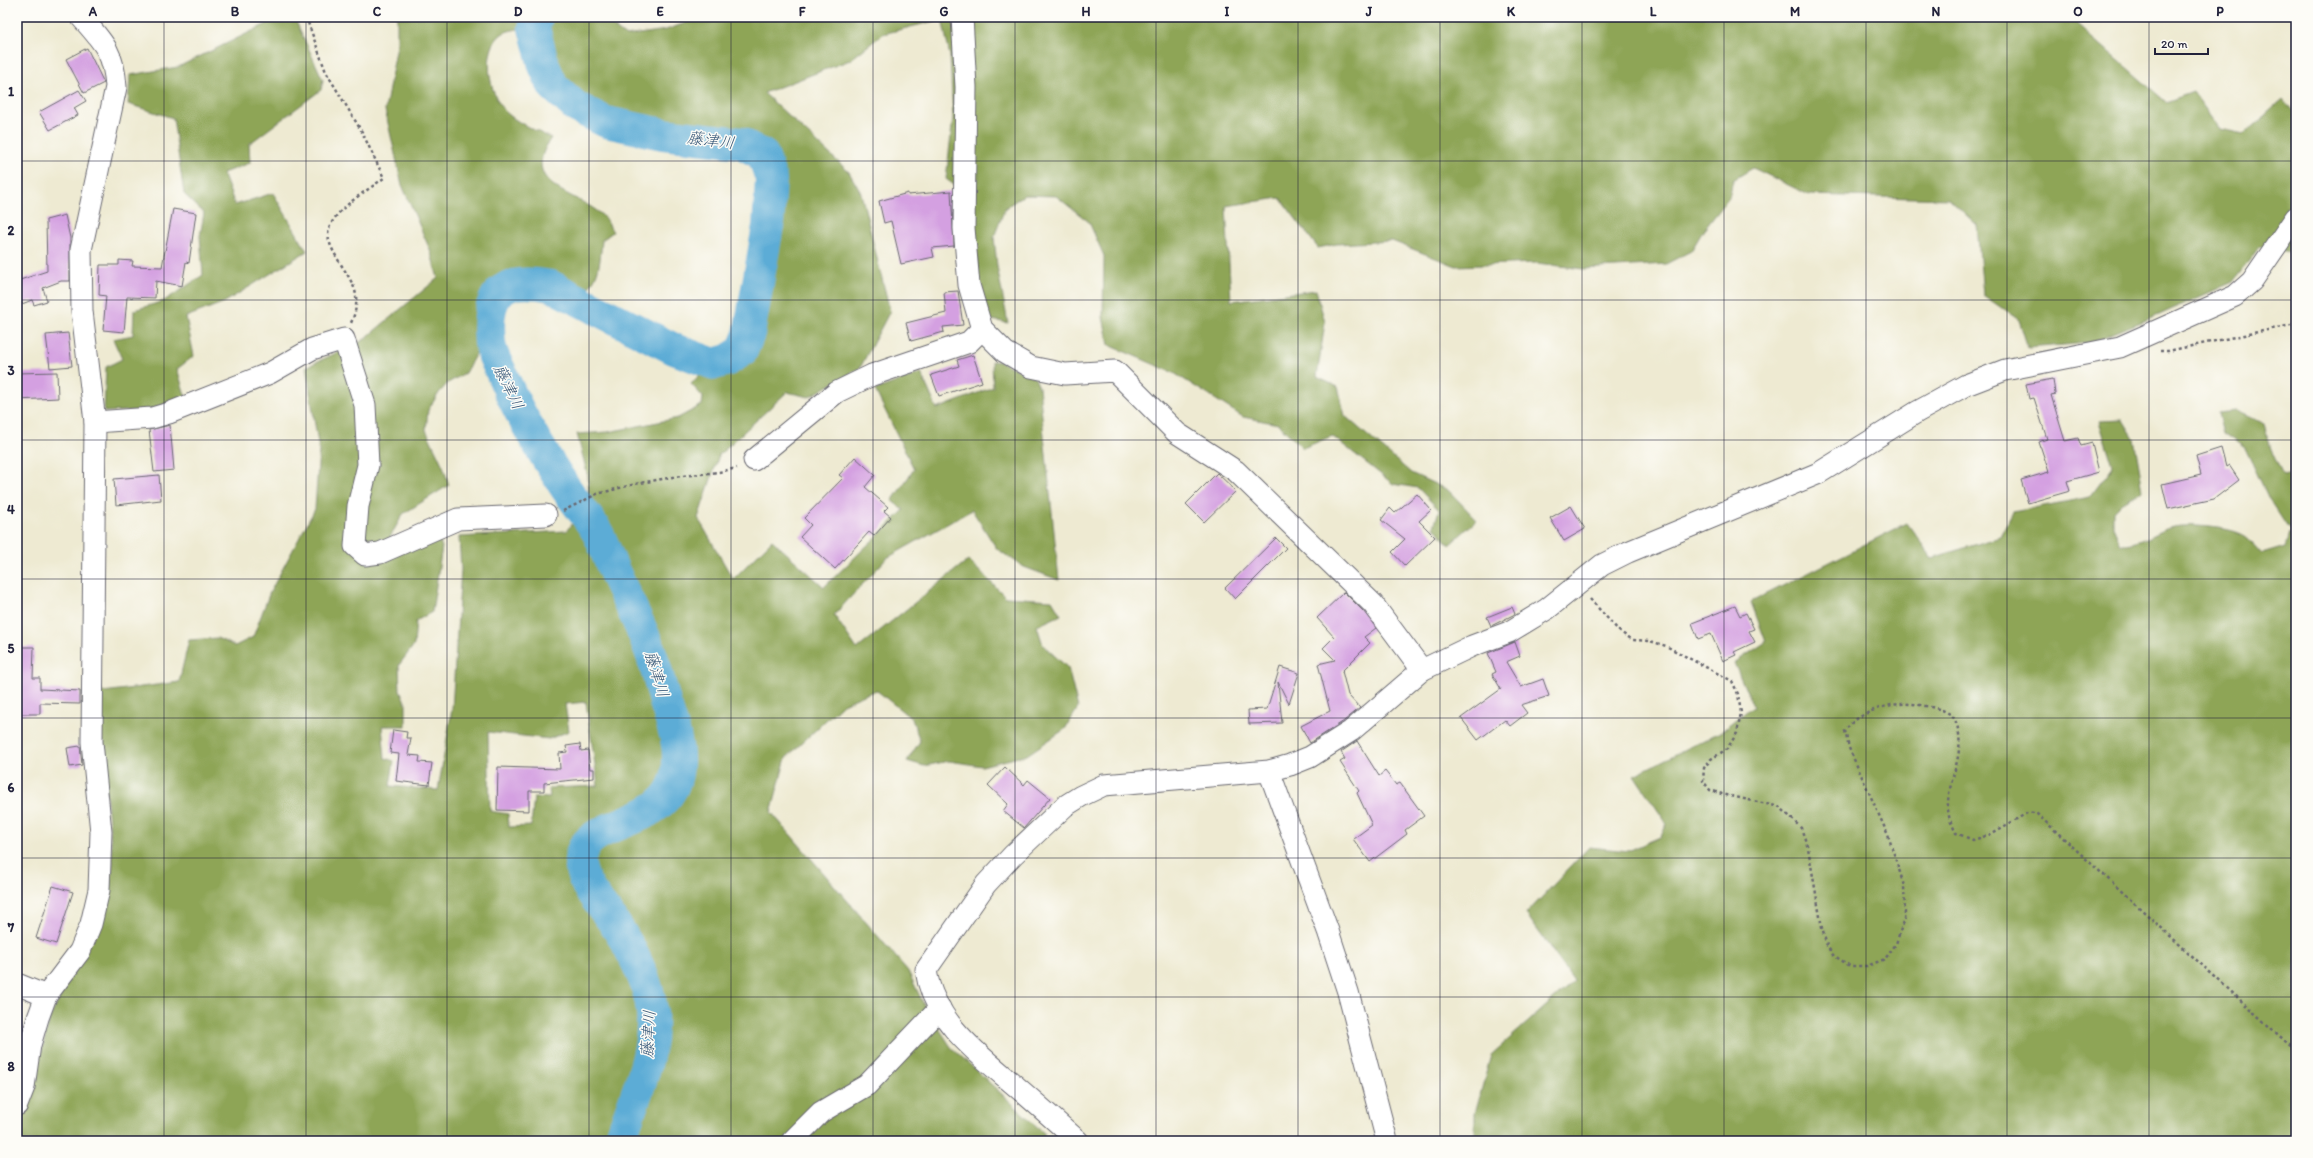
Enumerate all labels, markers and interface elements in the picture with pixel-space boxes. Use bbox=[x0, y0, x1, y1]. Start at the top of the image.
text: A bbox=[88, 4, 98, 19]
text: B bbox=[231, 4, 240, 19]
text: C bbox=[373, 4, 382, 19]
text: D bbox=[514, 4, 523, 19]
text: E bbox=[656, 4, 664, 19]
text: F bbox=[799, 4, 806, 19]
text: G bbox=[940, 4, 949, 19]
text: H bbox=[1082, 4, 1091, 19]
text: I bbox=[1225, 4, 1230, 19]
text: J bbox=[1365, 4, 1373, 19]
text: K bbox=[1507, 4, 1516, 19]
text: L bbox=[1650, 4, 1657, 19]
text: M bbox=[1790, 4, 1800, 19]
text: N bbox=[1932, 4, 1941, 19]
text: O bbox=[2073, 4, 2083, 19]
text: P bbox=[2216, 4, 2224, 19]
scale bar bbox=[2155, 30, 2208, 56]
text: 20 m bbox=[2161, 37, 2188, 51]
text: 1 bbox=[8, 84, 14, 99]
water label: 藤津川 bbox=[686, 128, 736, 152]
text: 2 bbox=[8, 223, 15, 238]
water label: 藤津川 bbox=[490, 361, 528, 413]
text: 3 bbox=[7, 363, 15, 378]
text: 4 bbox=[7, 502, 15, 517]
text: 5 bbox=[8, 641, 15, 656]
water label: 藤津川 bbox=[641, 648, 673, 700]
text: 6 bbox=[8, 780, 15, 795]
text: 7 bbox=[7, 920, 15, 935]
water label: 藤津川 bbox=[637, 1010, 659, 1058]
text: 8 bbox=[7, 1059, 15, 1074]

